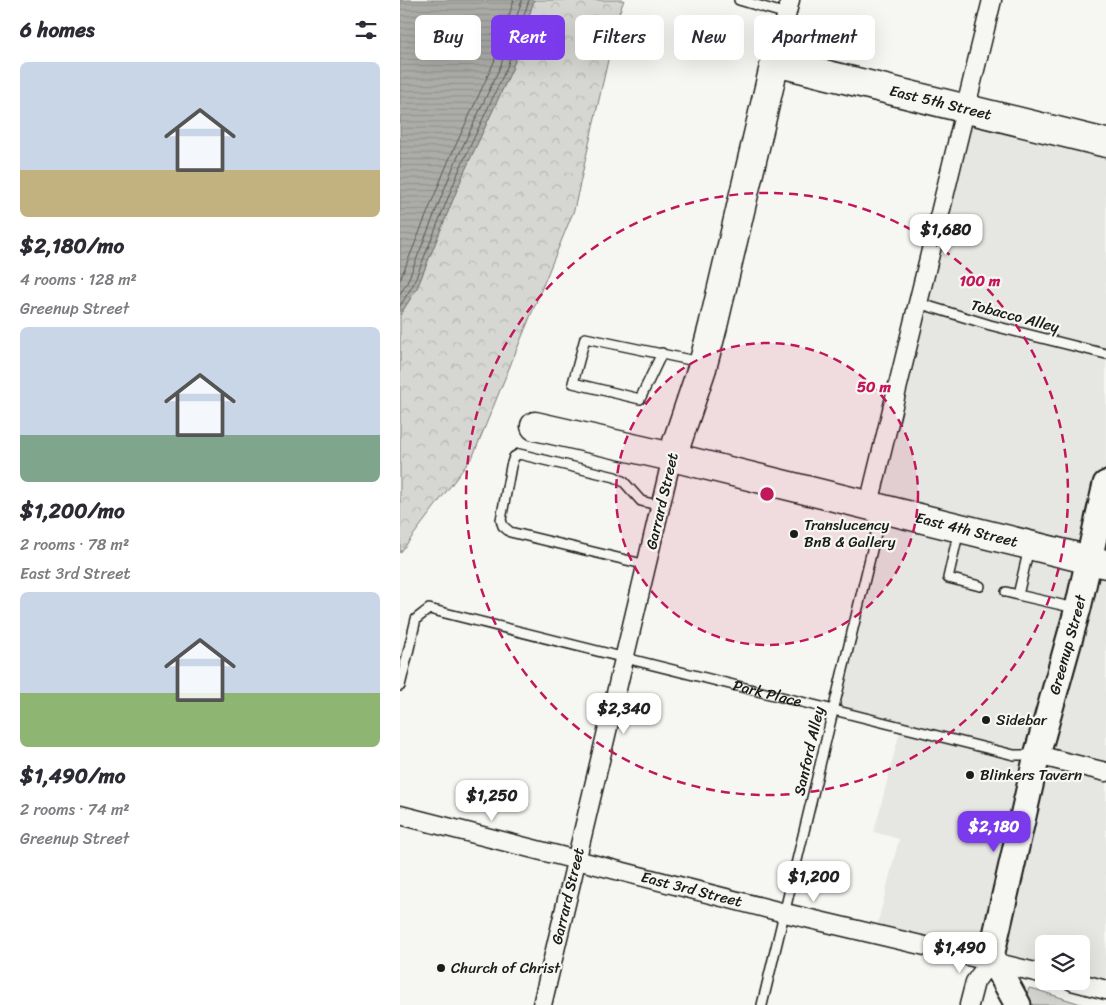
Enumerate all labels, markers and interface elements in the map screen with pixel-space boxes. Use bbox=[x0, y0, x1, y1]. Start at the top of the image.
text: 6 homes bbox=[20, 11, 95, 49]
chip: Buy bbox=[415, 15, 481, 60]
chip: Rent bbox=[491, 15, 565, 60]
chip: Filters bbox=[575, 15, 664, 60]
chip: New bbox=[674, 15, 744, 60]
chip: Apartment bbox=[754, 15, 875, 60]
icon: filters bbox=[352, 16, 380, 44]
street label: East 5th Street bbox=[887, 77, 995, 128]
icon: home bbox=[155, 95, 245, 185]
pin: $1,680 bbox=[905, 214, 987, 256]
text: $1,680 bbox=[921, 215, 971, 244]
text: $2,180/mo bbox=[20, 227, 124, 265]
text: 4 rooms · 128 m² bbox=[20, 265, 137, 294]
text: 100 m bbox=[960, 268, 1001, 294]
street label: Tobacco Alley bbox=[968, 292, 1062, 340]
text: Greenup Street bbox=[20, 294, 129, 323]
icon: home bbox=[155, 360, 245, 450]
text: 50 m bbox=[857, 374, 892, 400]
street label: Garrard Street bbox=[638, 450, 686, 552]
centre of rings bbox=[758, 485, 776, 503]
text: $1,200/mo bbox=[20, 492, 125, 530]
street label: East 4th Street bbox=[913, 505, 1021, 555]
place label: Translucency BnB & Gallery bbox=[804, 512, 896, 555]
marker: Translucency BnB & Gallery bbox=[788, 528, 800, 540]
text: 2 rooms · 78 m² bbox=[20, 530, 129, 559]
text: East 3rd Street bbox=[20, 559, 130, 588]
street label: Greenup Street bbox=[1041, 591, 1094, 698]
icon: home bbox=[155, 625, 245, 715]
street label: Park Place bbox=[730, 672, 804, 715]
pin: $2,340 bbox=[583, 692, 665, 735]
text: $2,340 bbox=[597, 694, 651, 723]
street label: Sanford Alley bbox=[786, 704, 832, 798]
place label: Sidebar bbox=[996, 707, 1048, 733]
marker: Sidebar bbox=[980, 714, 992, 726]
text: $1,490/mo bbox=[20, 757, 125, 795]
place label: Blinkers Tavern bbox=[980, 762, 1082, 788]
marker: Blinkers Tavern bbox=[964, 769, 976, 781]
pin: $1,250 bbox=[451, 780, 533, 822]
text: $1,250 bbox=[466, 781, 518, 810]
text: 2 rooms · 74 m² bbox=[20, 795, 130, 824]
pin: $2,180 bbox=[953, 810, 1035, 853]
text: $2,180 bbox=[969, 812, 1019, 841]
text: Greenup Street bbox=[20, 824, 129, 853]
street label: Garrard Street bbox=[544, 845, 592, 947]
pin: $1,200 bbox=[773, 860, 855, 903]
text: $1,200 bbox=[788, 862, 840, 891]
street label: East 3rd Street bbox=[638, 864, 746, 915]
pin: $1,490 bbox=[919, 932, 1001, 974]
text: $1,490 bbox=[934, 933, 986, 962]
map controls bbox=[1035, 935, 1090, 990]
button: layers bbox=[1035, 935, 1090, 990]
place label: Church of Christ bbox=[451, 955, 561, 981]
marker: Church of Christ bbox=[435, 962, 447, 974]

